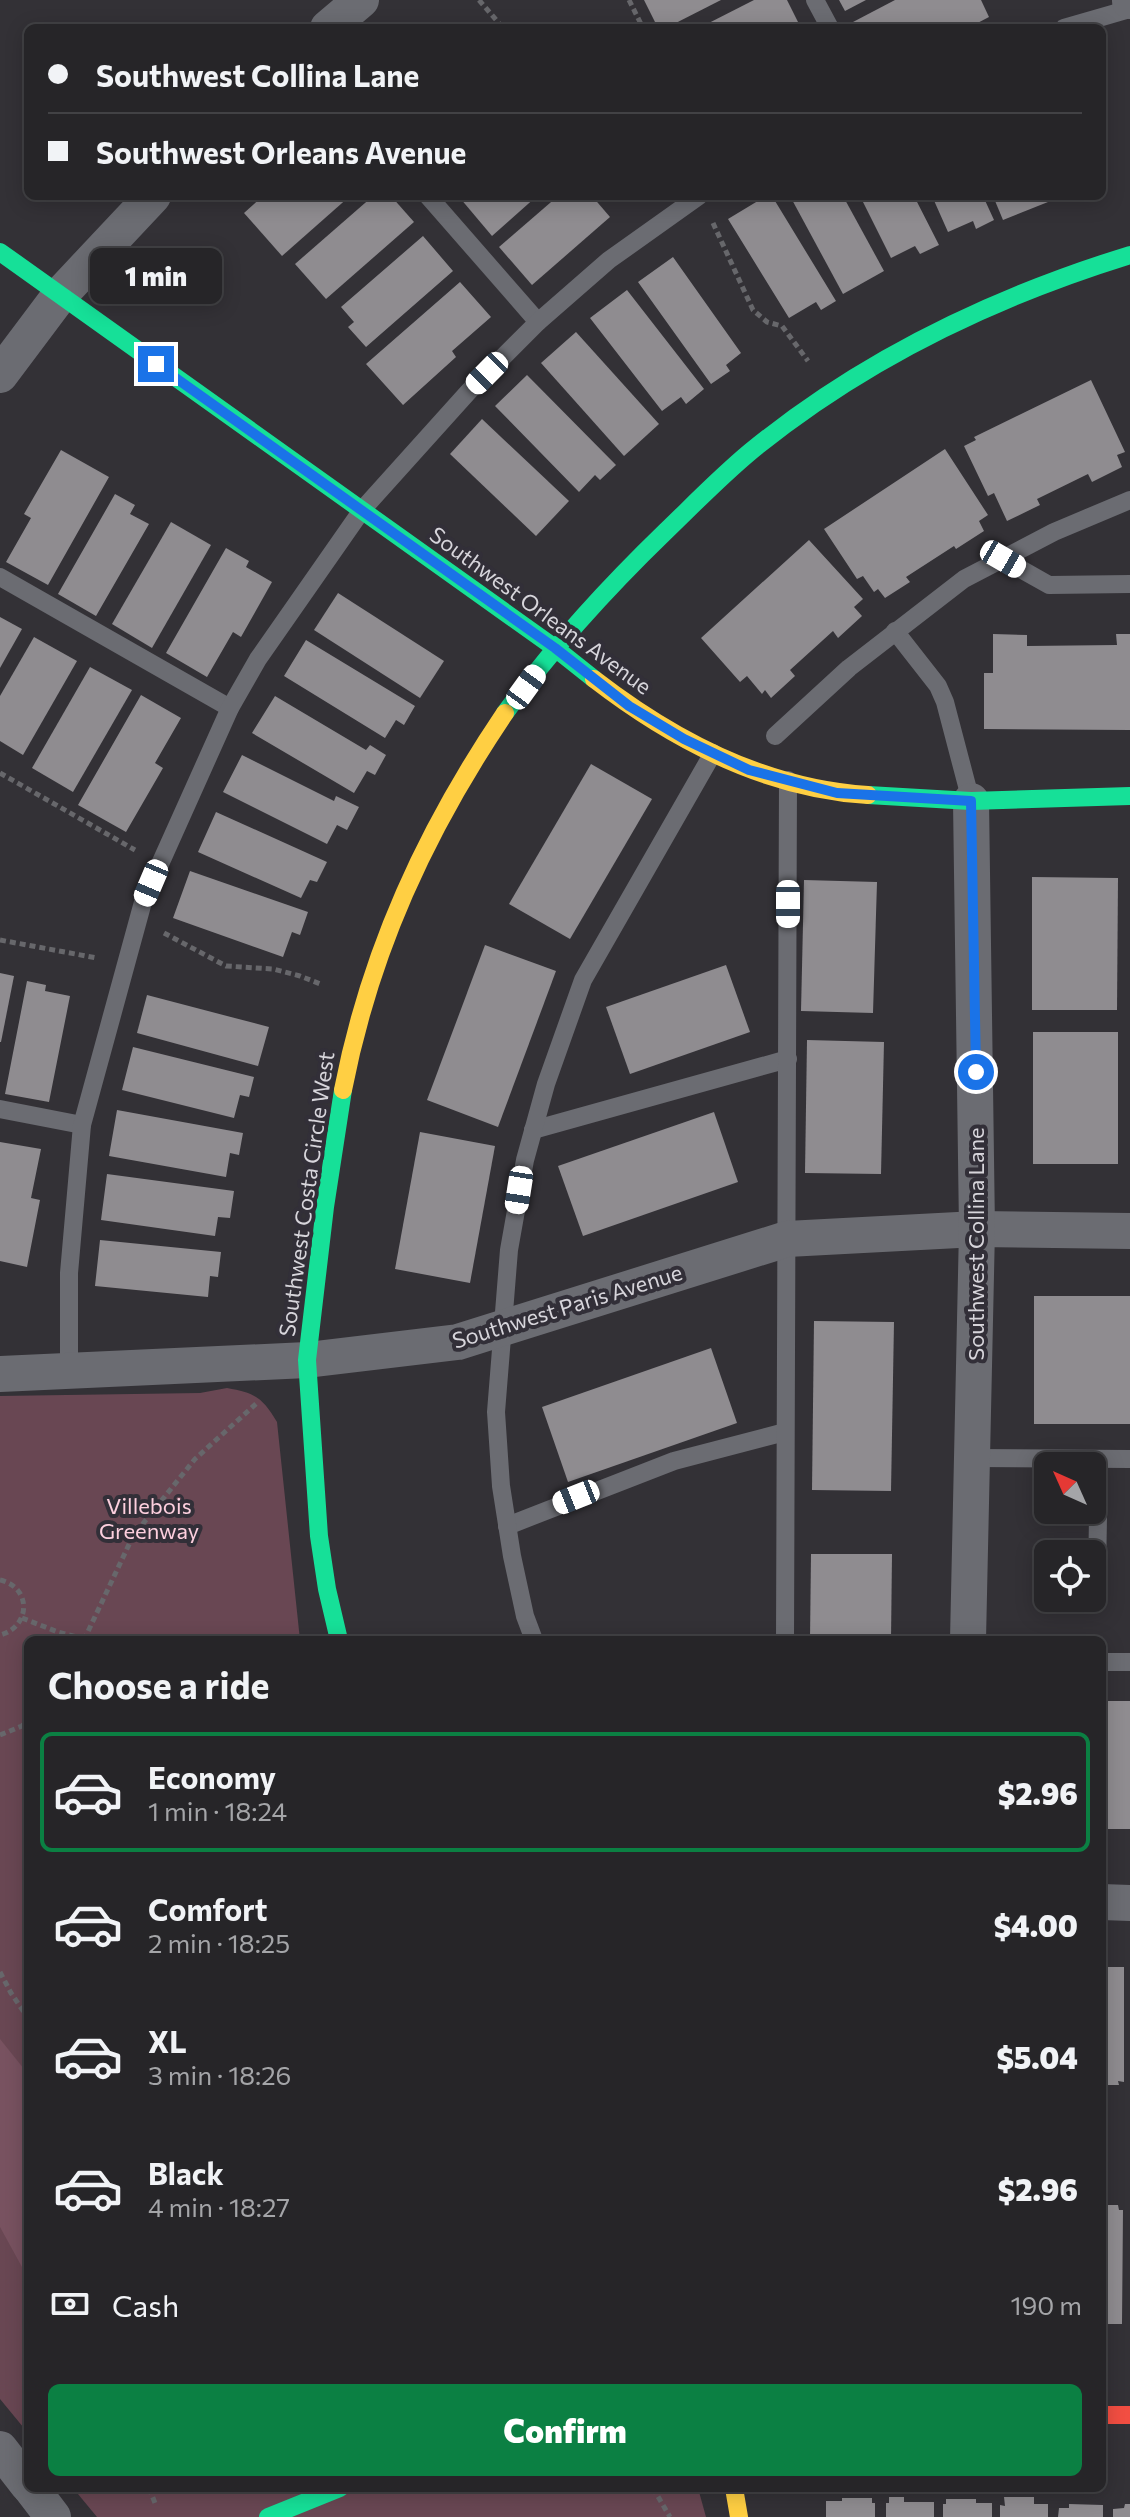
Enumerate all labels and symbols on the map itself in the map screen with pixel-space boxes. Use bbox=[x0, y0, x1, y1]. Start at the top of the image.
callout: 1 min bbox=[90, 248, 222, 304]
route end bbox=[138, 346, 174, 382]
car bbox=[462, 348, 512, 398]
street label: Southwest Orleans Avenue bbox=[425, 521, 657, 699]
car bbox=[976, 537, 1030, 581]
car bbox=[502, 661, 550, 713]
car bbox=[131, 856, 171, 910]
car bbox=[776, 880, 800, 928]
street label: Southwest Costa Circle West bbox=[273, 1050, 339, 1338]
route start bbox=[958, 1054, 994, 1090]
street label: Southwest Collina Lane bbox=[962, 1127, 989, 1361]
car bbox=[503, 1164, 535, 1216]
street label: Southwest Paris Avenue bbox=[449, 1258, 685, 1354]
north arrow bbox=[1034, 1452, 1106, 1524]
car bbox=[549, 1477, 603, 1517]
park label: Villebois Greenway bbox=[99, 1492, 199, 1544]

